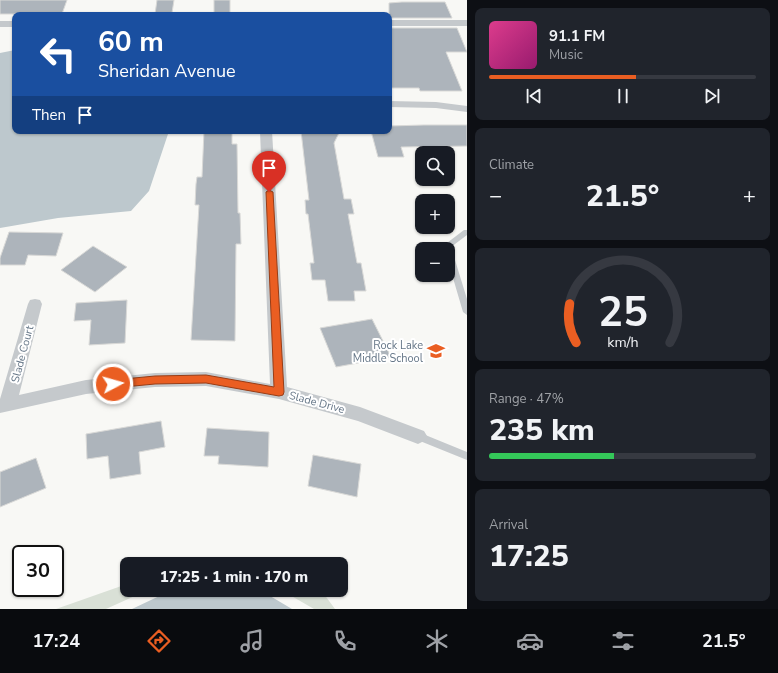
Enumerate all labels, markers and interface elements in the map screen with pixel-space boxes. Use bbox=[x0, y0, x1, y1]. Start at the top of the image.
text: 60 m bbox=[98, 23, 164, 61]
text: 91.1 FM bbox=[549, 26, 605, 46]
icon: left bbox=[32, 28, 84, 80]
text: Music bbox=[549, 46, 583, 64]
text: Sheridan Avenue bbox=[98, 59, 236, 83]
icon: previous bbox=[523, 85, 545, 107]
icon: pause bbox=[612, 85, 634, 107]
icon: next bbox=[701, 85, 723, 107]
icon: arrive bbox=[74, 104, 96, 126]
text: Then bbox=[32, 105, 66, 125]
map controls bbox=[415, 146, 455, 282]
button: search bbox=[415, 146, 455, 186]
pin bbox=[252, 151, 286, 192]
text: Climate bbox=[489, 156, 534, 174]
icon: arrive bbox=[258, 157, 280, 179]
text: 21.5° bbox=[586, 176, 659, 217]
text: − bbox=[489, 181, 502, 211]
text: + bbox=[743, 181, 756, 211]
button: + bbox=[415, 194, 455, 234]
button: − bbox=[415, 242, 455, 282]
text: 25 bbox=[598, 283, 647, 340]
street label: Slade Court bbox=[8, 324, 37, 384]
text: km/h bbox=[607, 332, 638, 351]
place label: Rock Lake Middle School bbox=[353, 338, 424, 366]
school or university icon: Rock Lake Middle School bbox=[426, 341, 446, 361]
position arrow bbox=[92, 363, 134, 405]
street label: Slade Drive bbox=[287, 388, 346, 417]
text: Range · 47% bbox=[489, 390, 564, 408]
text: 235 km bbox=[489, 410, 595, 451]
text: Arrival bbox=[489, 516, 528, 534]
text: 17:25 bbox=[489, 536, 569, 577]
speed limit sign: 30 bbox=[12, 545, 64, 597]
text: 17:25 · 1 min · 170 m bbox=[160, 567, 308, 587]
icon: directions bbox=[145, 627, 173, 655]
icon: music bbox=[238, 627, 266, 655]
icon: phone bbox=[331, 627, 359, 655]
icon: climate bbox=[423, 627, 451, 655]
icon: car bbox=[516, 627, 544, 655]
icon: filters bbox=[609, 627, 637, 655]
text: 17:24 bbox=[32, 629, 80, 653]
text: 21.5° bbox=[702, 629, 746, 653]

